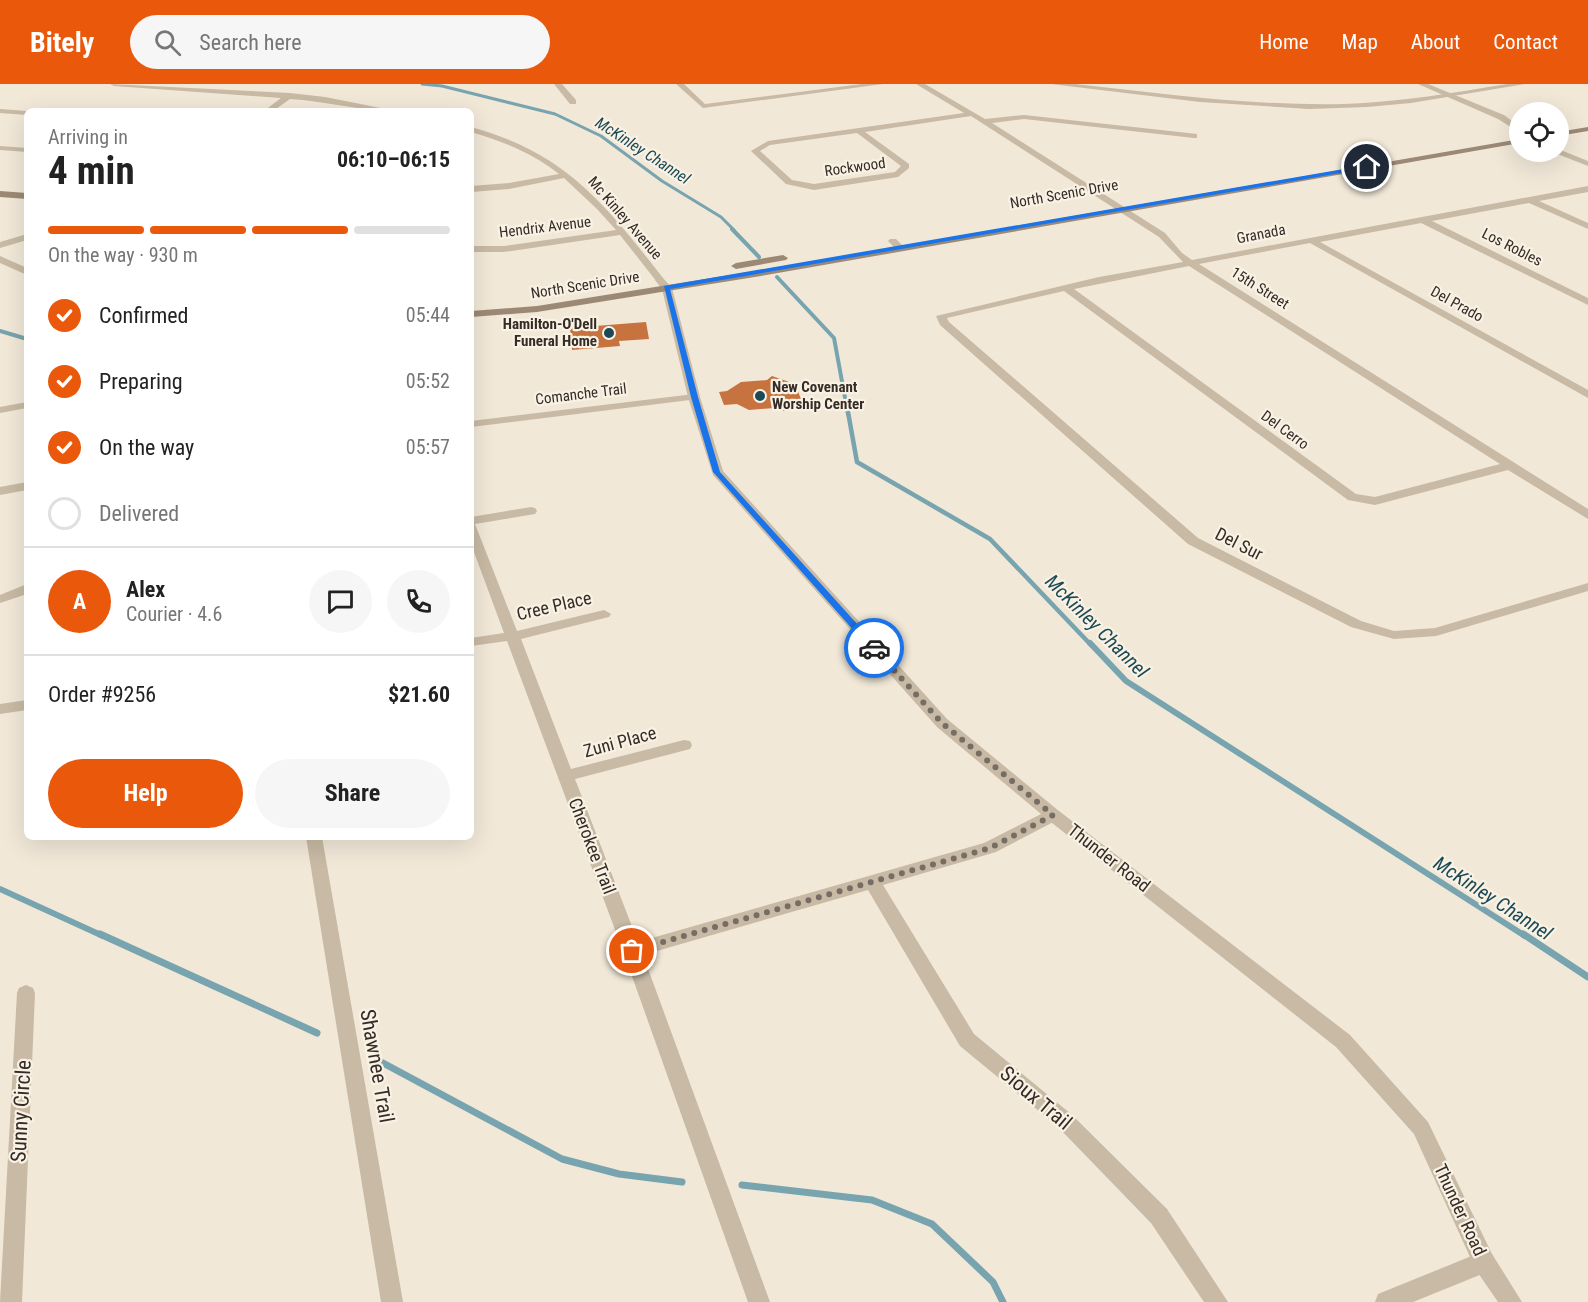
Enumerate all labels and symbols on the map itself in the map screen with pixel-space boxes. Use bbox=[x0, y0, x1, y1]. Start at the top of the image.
water label: McKinley Channel bbox=[592, 113, 694, 188]
pin bbox=[1341, 141, 1392, 192]
street label: Rockwood bbox=[823, 154, 887, 180]
street label: Mc Kinley Avenue bbox=[584, 173, 666, 263]
street label: North Scenic Drive bbox=[1008, 176, 1120, 212]
street label: Hendrix Avenue bbox=[498, 212, 592, 242]
street label: Granada bbox=[1235, 220, 1287, 248]
street label: Los Robles bbox=[1479, 224, 1545, 270]
street label: 15th Street bbox=[1228, 263, 1292, 313]
street label: North Scenic Drive bbox=[529, 268, 641, 302]
street label: Del Prado bbox=[1428, 282, 1486, 326]
place label: Hamilton-O'Dell Funeral Home bbox=[503, 315, 597, 350]
marker: Hamilton-O'Dell Funeral Home bbox=[602, 326, 616, 340]
place label: New Covenant Worship Center bbox=[772, 378, 864, 413]
street label: Comanche Trail bbox=[534, 379, 628, 409]
marker: New Covenant Worship Center bbox=[753, 389, 767, 403]
street label: Del Cerro bbox=[1258, 407, 1312, 453]
street label: Del Sur bbox=[1212, 523, 1267, 565]
water label: McKinley Channel bbox=[1040, 569, 1154, 683]
street label: Cree Place bbox=[514, 587, 593, 624]
courier bbox=[844, 618, 904, 678]
street label: Zuni Place bbox=[581, 722, 659, 761]
street label: Cherokee Trail bbox=[565, 795, 620, 897]
street label: Thunder Road bbox=[1064, 819, 1155, 896]
water label: McKinley Channel bbox=[1429, 851, 1557, 945]
pin bbox=[606, 925, 657, 976]
street label: Shawnee Trail bbox=[355, 1007, 399, 1125]
street label: Sunny Circle bbox=[6, 1059, 36, 1163]
street label: Sioux Trail bbox=[995, 1061, 1077, 1135]
street label: Thunder Road bbox=[1430, 1161, 1491, 1259]

